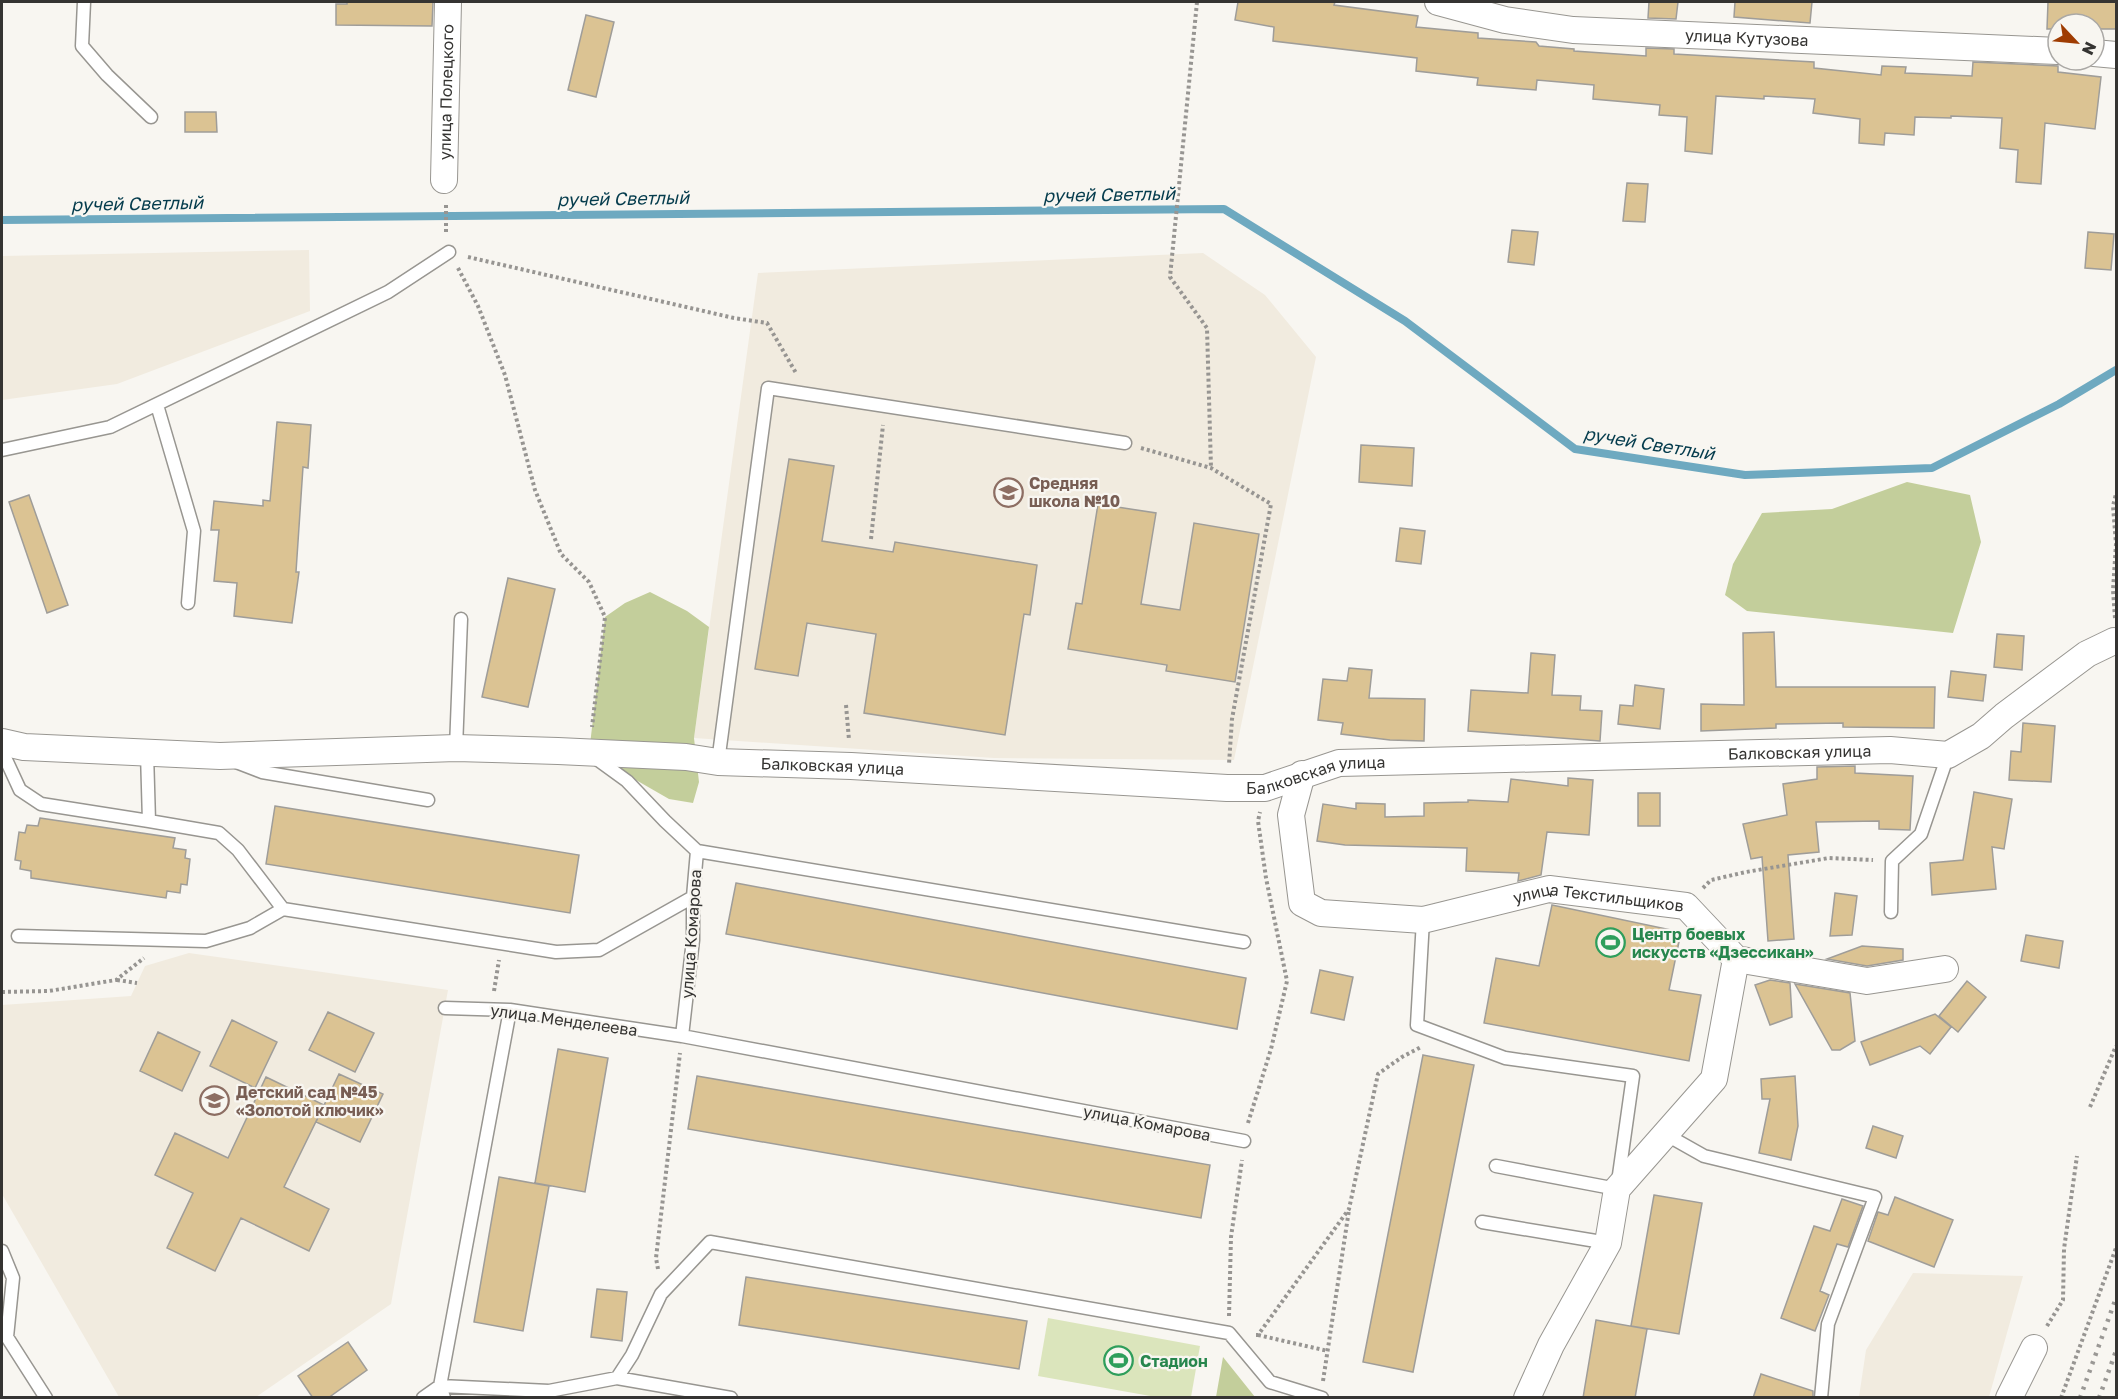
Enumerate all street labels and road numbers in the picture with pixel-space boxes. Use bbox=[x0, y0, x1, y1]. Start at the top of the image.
street label: улица Полецкого bbox=[434, 24, 458, 160]
street label: улица Кутузова bbox=[1685, 25, 1809, 50]
street label: Балковская улица bbox=[1728, 740, 1872, 764]
street label: Балковская улица bbox=[1246, 752, 1386, 798]
street label: Балковская улица bbox=[760, 753, 905, 779]
street label: улица Комарова bbox=[677, 869, 705, 999]
street label: улица Текстильщиков bbox=[1511, 879, 1685, 916]
street label: улица Менделеева bbox=[489, 1000, 639, 1040]
street label: улица Комарова bbox=[1082, 1101, 1212, 1145]

